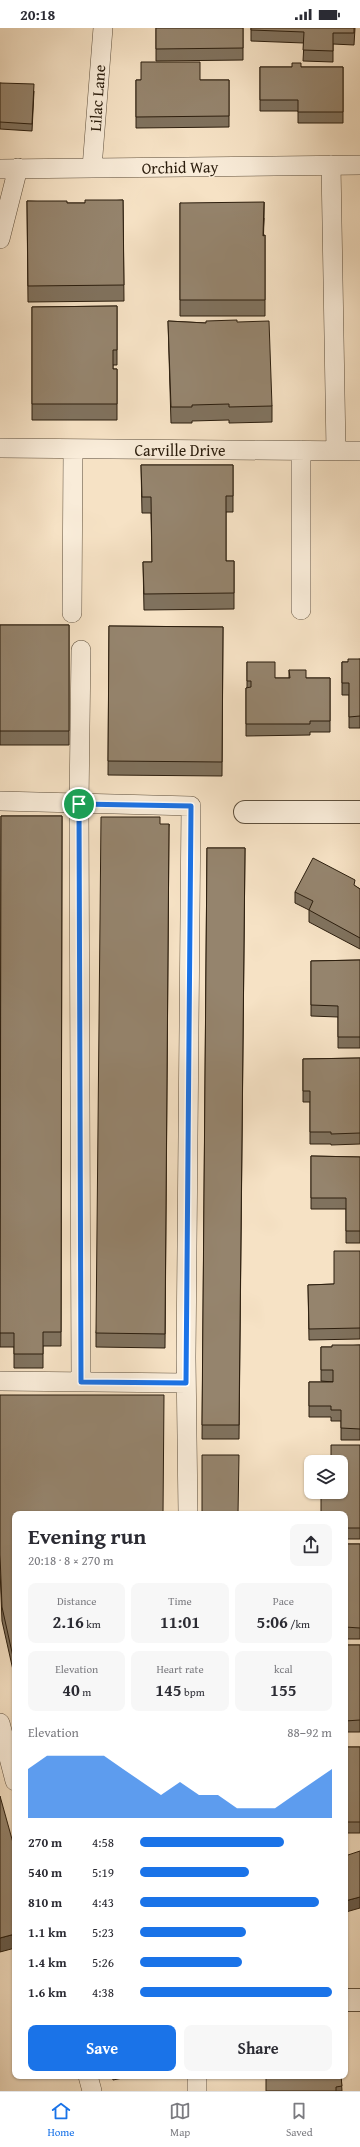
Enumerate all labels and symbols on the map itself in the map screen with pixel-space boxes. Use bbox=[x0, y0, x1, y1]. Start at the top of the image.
street label: Lilac Lane bbox=[83, 64, 111, 132]
street label: Orchid Way bbox=[141, 154, 219, 180]
street label: Carville Drive bbox=[134, 438, 226, 462]
pin bbox=[62, 787, 96, 821]

